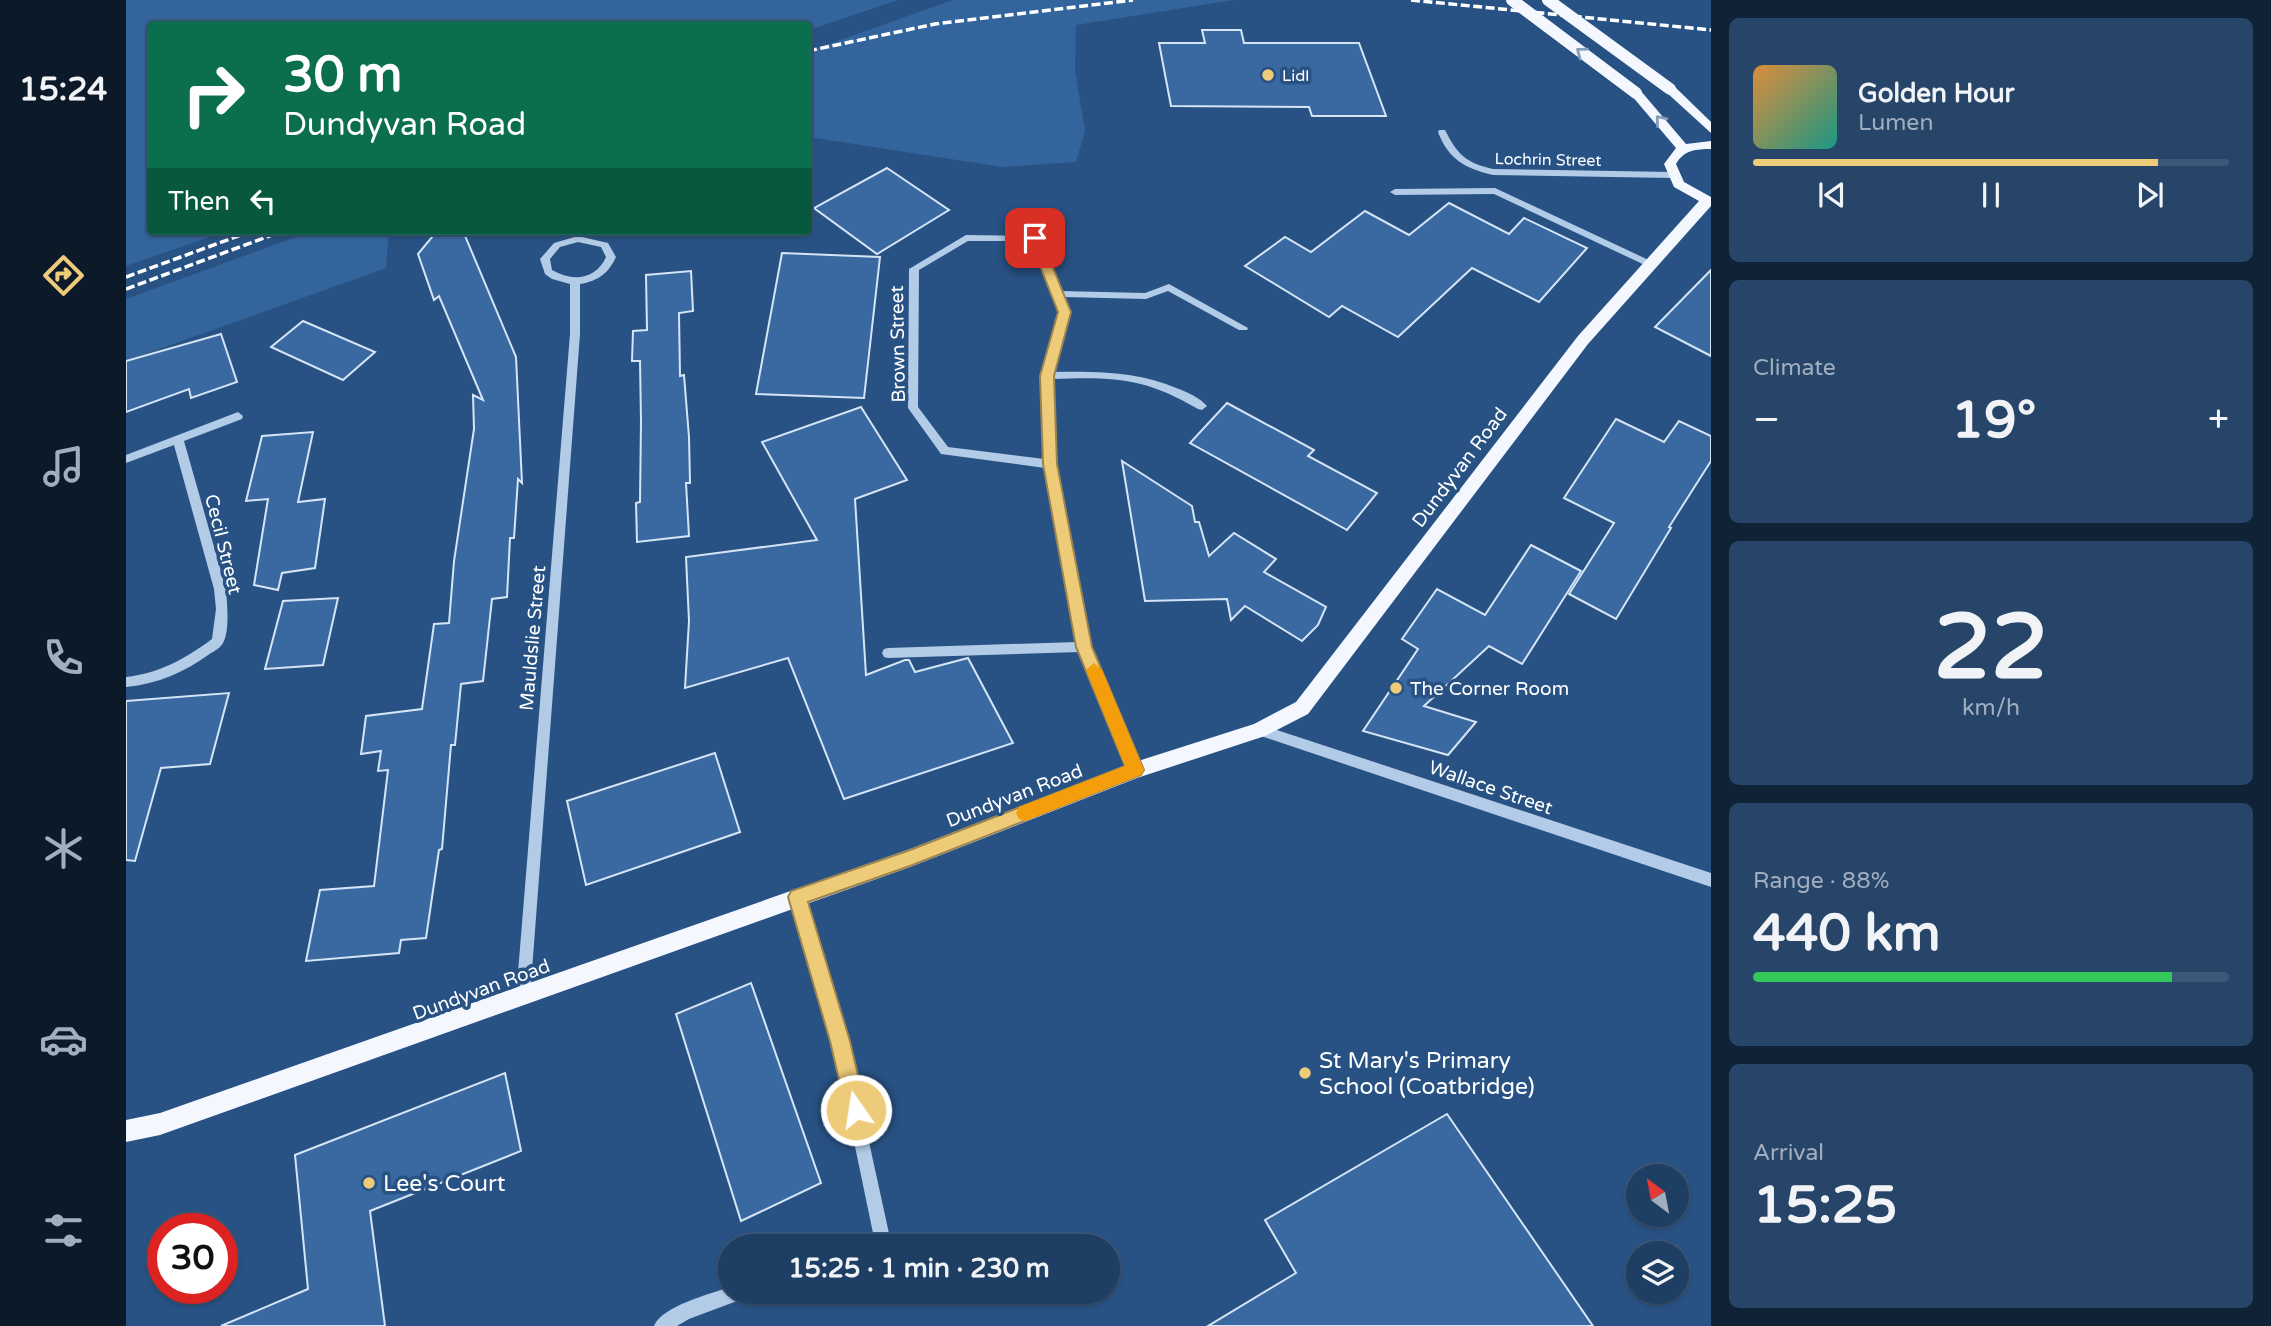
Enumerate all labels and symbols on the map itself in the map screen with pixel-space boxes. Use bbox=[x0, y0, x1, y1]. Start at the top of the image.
one-way arrow bbox=[1576, 47, 1589, 60]
place label: Lidl bbox=[1282, 66, 1309, 86]
marker: Lidl bbox=[1260, 67, 1276, 83]
one-way arrow bbox=[1656, 115, 1668, 128]
street label: Lochrin Street bbox=[1494, 149, 1602, 171]
pin bbox=[1005, 208, 1065, 268]
street label: Brown Street bbox=[886, 285, 910, 403]
street label: Dundyvan Road bbox=[1408, 403, 1512, 532]
street label: Cecil Street bbox=[200, 492, 246, 597]
street label: Mauldslie Street bbox=[516, 564, 550, 712]
place label: The Corner Room bbox=[1410, 678, 1569, 700]
marker: The Corner Room bbox=[1388, 680, 1404, 696]
street label: Wallace Street bbox=[1426, 756, 1555, 819]
street label: Dundyvan Road bbox=[943, 760, 1086, 832]
street label: Dundyvan Road bbox=[410, 955, 553, 1025]
place label: St Mary's Primary School (Coatbridge) bbox=[1319, 1047, 1535, 1101]
marker: St Mary's Primary School (Coatbridge) bbox=[1297, 1065, 1313, 1081]
position arrow bbox=[819, 1073, 893, 1147]
north arrow bbox=[1626, 1164, 1689, 1227]
place label: Lee's Court bbox=[383, 1170, 506, 1198]
marker: Lee's Court bbox=[361, 1175, 377, 1191]
speed limit sign: 30 bbox=[147, 1213, 238, 1304]

